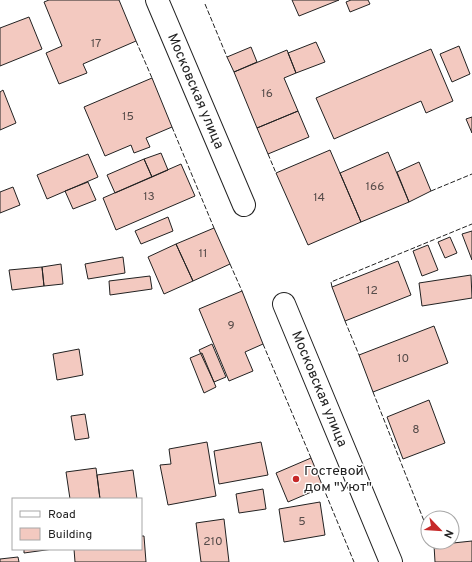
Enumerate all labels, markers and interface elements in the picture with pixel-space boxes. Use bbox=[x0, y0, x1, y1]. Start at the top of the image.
street label: Московская улица bbox=[164, 31, 228, 151]
house number: 17 bbox=[91, 36, 101, 52]
house number: 16 bbox=[261, 86, 273, 102]
house number: 15 bbox=[122, 109, 134, 125]
house number: 166 bbox=[366, 179, 384, 195]
house number: 13 bbox=[143, 189, 155, 205]
house number: 14 bbox=[313, 190, 325, 206]
house number: 11 bbox=[199, 246, 207, 262]
house number: 12 bbox=[366, 283, 378, 299]
house number: 9 bbox=[227, 318, 235, 334]
street label: Московская улица bbox=[288, 329, 351, 449]
house number: 10 bbox=[397, 351, 409, 367]
house number: 8 bbox=[412, 422, 420, 438]
place label: Гостевой дом "Уют" bbox=[304, 463, 372, 496]
marker: Гостевой дом "Уют" bbox=[291, 474, 301, 484]
legend bbox=[12, 498, 142, 550]
text: Road bbox=[48, 507, 76, 523]
north arrow bbox=[420, 510, 460, 550]
house number: 5 bbox=[298, 514, 306, 530]
text: Building bbox=[48, 527, 92, 543]
text: N bbox=[440, 527, 456, 540]
house number: 210 bbox=[203, 534, 223, 550]

